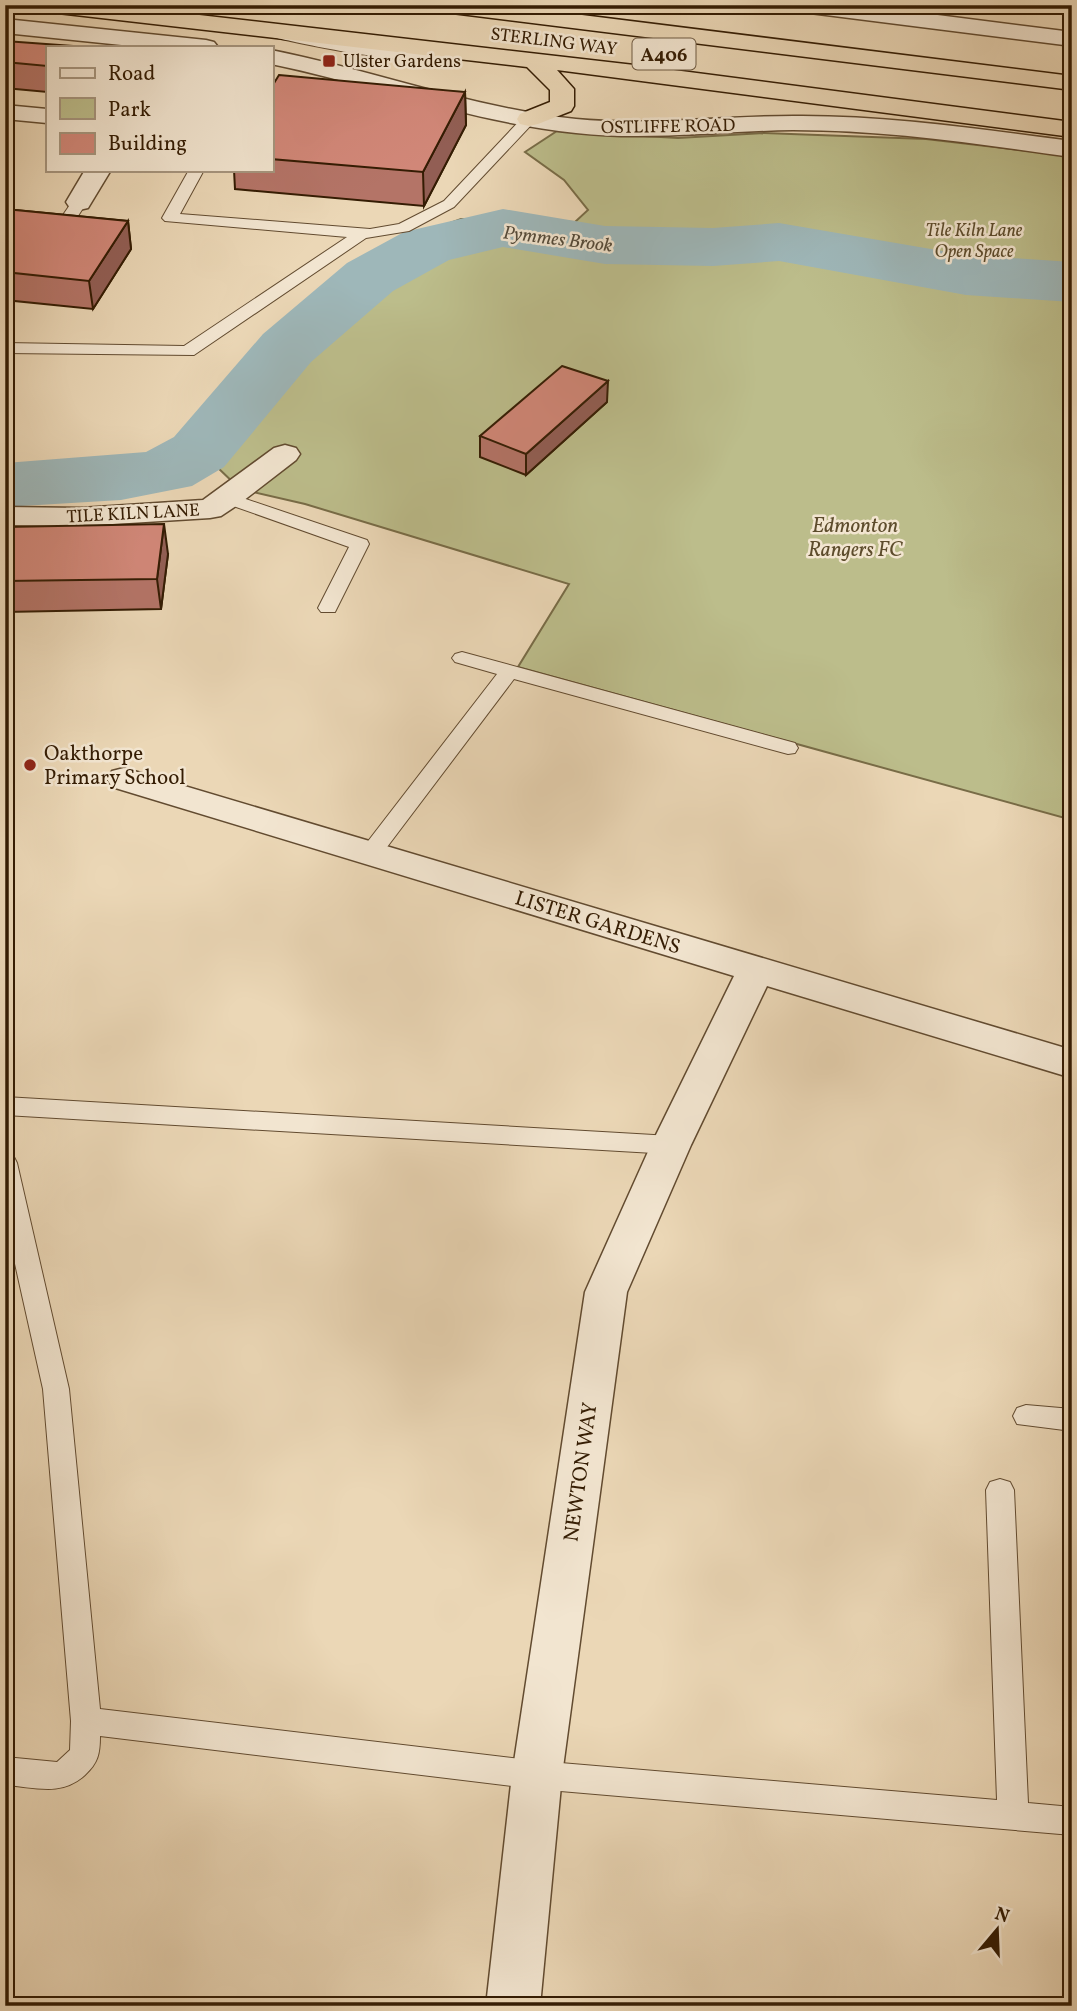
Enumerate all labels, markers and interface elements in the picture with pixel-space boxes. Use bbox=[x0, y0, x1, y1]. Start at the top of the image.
street label: STERLING WAY bbox=[489, 22, 618, 63]
road number: A406 bbox=[632, 38, 696, 70]
legend bbox=[46, 46, 273, 172]
place label: Ulster Gardens bbox=[343, 50, 461, 75]
marker: Ulster Gardens bbox=[321, 53, 337, 69]
text: Road bbox=[108, 60, 155, 89]
text: Park bbox=[108, 96, 151, 125]
street label: OSTLIFFE ROAD bbox=[601, 114, 735, 141]
text: Building bbox=[108, 130, 187, 159]
park label: Tile Kiln Lane Open Space bbox=[926, 219, 1023, 265]
water label: Pymmes Brook bbox=[502, 220, 614, 260]
street label: TILE KILN LANE bbox=[66, 499, 201, 530]
park label: Edmonton Rangers FC bbox=[808, 512, 903, 565]
place label: Oakthorpe Primary School bbox=[44, 740, 185, 793]
marker: Oakthorpe Primary School bbox=[22, 757, 38, 773]
street label: LISTER GARDENS bbox=[511, 884, 684, 962]
street label: NEWTON WAY bbox=[557, 1401, 606, 1544]
north arrow bbox=[962, 1896, 1032, 1966]
text: N bbox=[991, 1901, 1013, 1930]

